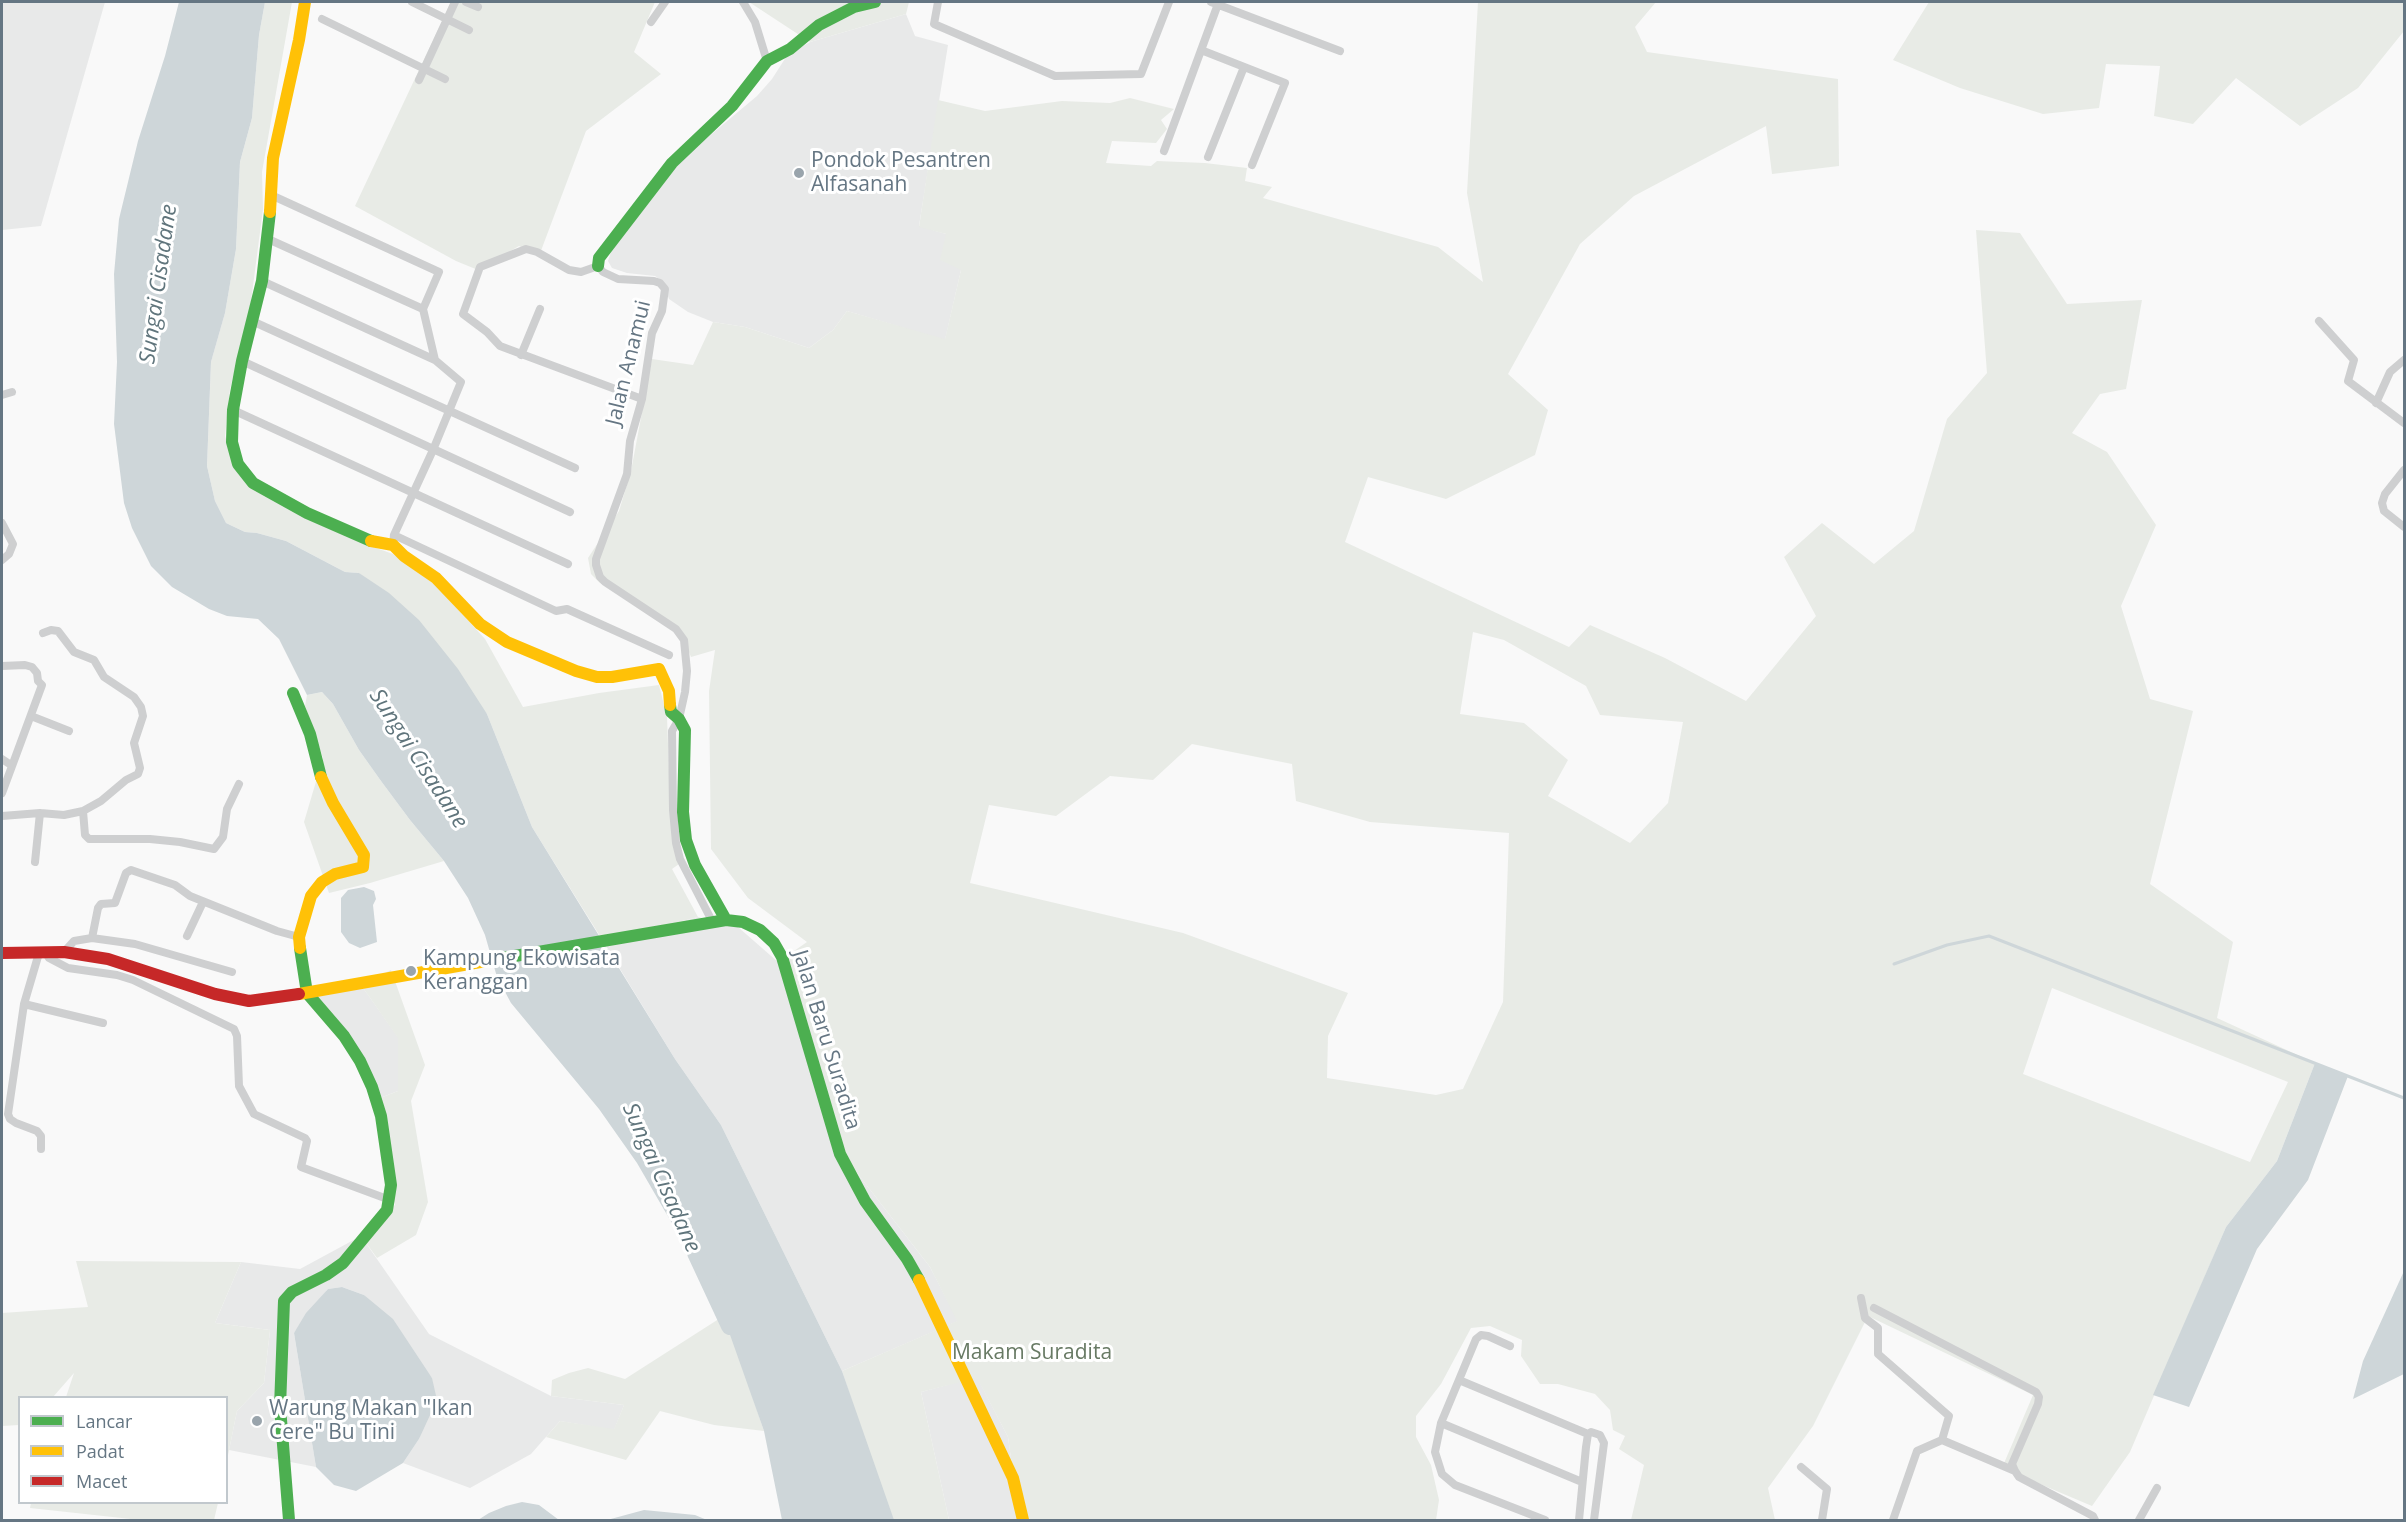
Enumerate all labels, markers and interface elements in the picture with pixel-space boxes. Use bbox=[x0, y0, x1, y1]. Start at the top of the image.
place label: Pondok Pesantren Alfasanah bbox=[811, 148, 991, 198]
marker: Pondok Pesantren Alfasanah bbox=[792, 166, 806, 180]
water label: Sungai Cisadane bbox=[135, 203, 183, 365]
street label: Jalan Anamui bbox=[601, 298, 657, 428]
water label: Sungai Cisadane bbox=[363, 684, 473, 834]
place label: Kampung Ekowisata Keranggan bbox=[423, 946, 620, 996]
street label: Jalan Baru Suradita bbox=[787, 947, 865, 1133]
marker: Kampung Ekowisata Keranggan bbox=[404, 964, 418, 978]
water label: Sungai Cisadane bbox=[616, 1099, 706, 1257]
park label: Makam Suradita bbox=[952, 1340, 1112, 1366]
legend bbox=[18, 1396, 228, 1504]
place label: Warung Makan "Ikan Cere" Bu Tini bbox=[269, 1396, 473, 1446]
text: Lancar bbox=[76, 1409, 132, 1433]
marker: Warung Makan "Ikan Cere" Bu Tini bbox=[250, 1414, 264, 1428]
text: Padat bbox=[76, 1439, 124, 1463]
text: Macet bbox=[76, 1469, 127, 1493]

